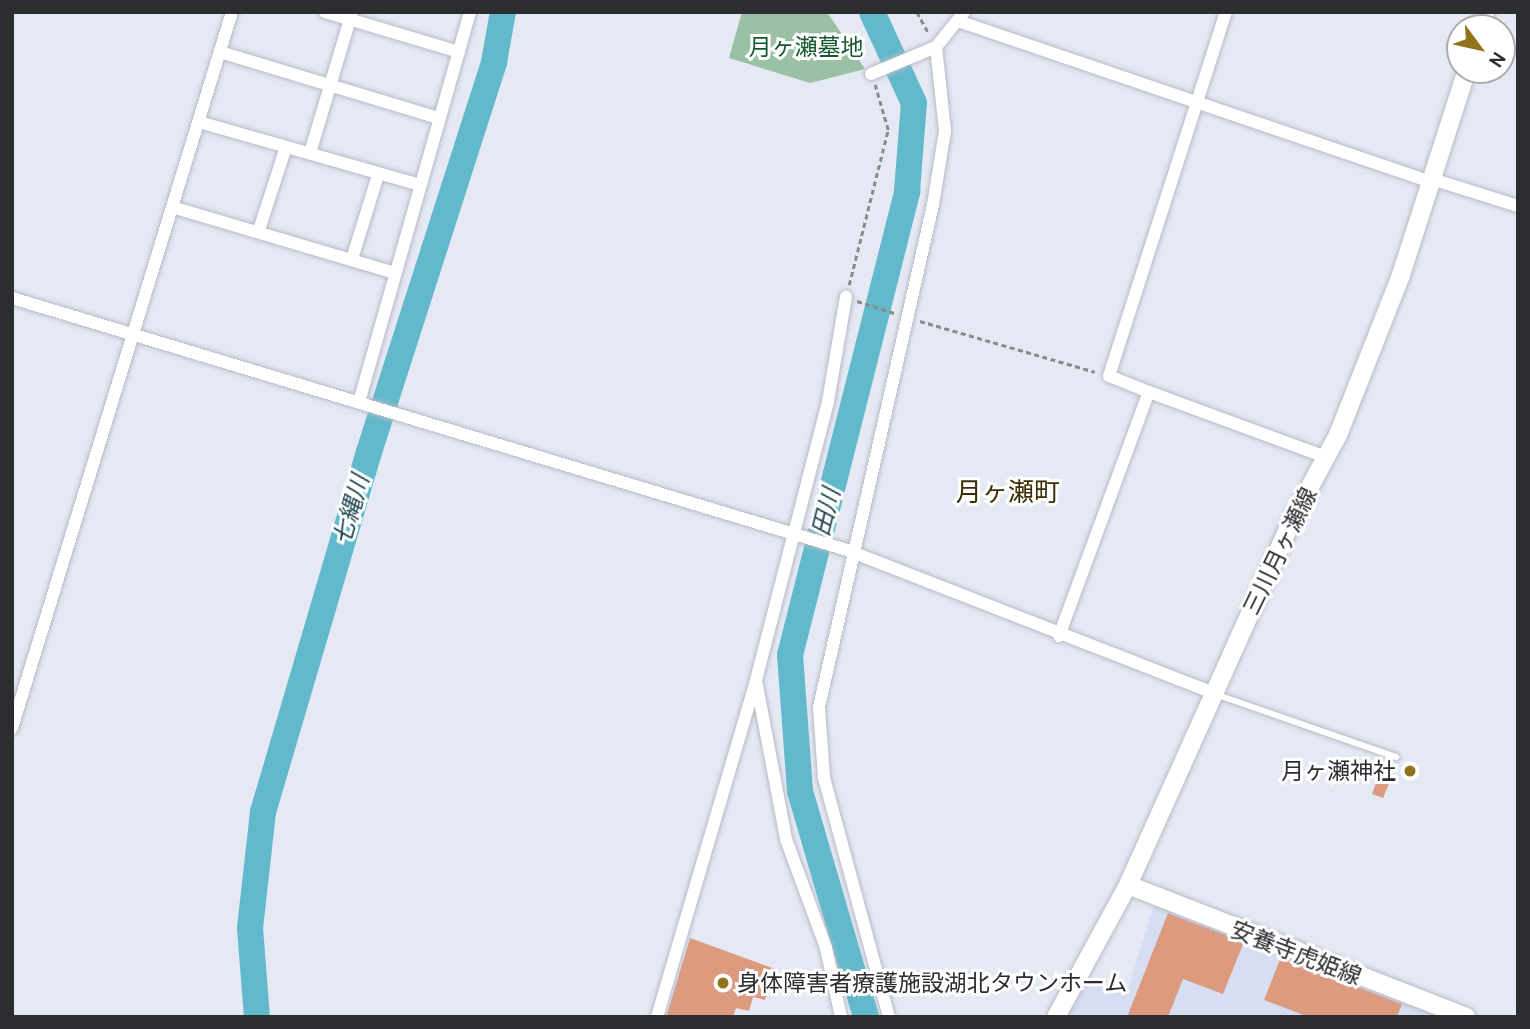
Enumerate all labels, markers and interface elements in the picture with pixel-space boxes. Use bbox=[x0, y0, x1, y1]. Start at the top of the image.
north arrow bbox=[1446, 14, 1516, 84]
park label: 月ヶ瀬墓地 bbox=[749, 33, 863, 61]
text: N bbox=[1484, 48, 1511, 72]
water label: 七縄川 bbox=[327, 471, 375, 549]
district label: 月ヶ瀬町 bbox=[956, 477, 1060, 509]
street label: 三川月ヶ瀬線 bbox=[1237, 483, 1323, 619]
water label: 田川 bbox=[806, 485, 846, 539]
place label: 月ヶ瀬神社 bbox=[1281, 757, 1396, 785]
marker: 月ヶ瀬神社 bbox=[1402, 763, 1418, 779]
street label: 安養寺虎姫線 bbox=[1227, 915, 1365, 991]
place label: 身体障害者療護施設湖北タウンホーム bbox=[737, 969, 1128, 997]
marker: 身体障害者療護施設湖北タウンホーム bbox=[715, 975, 731, 991]

